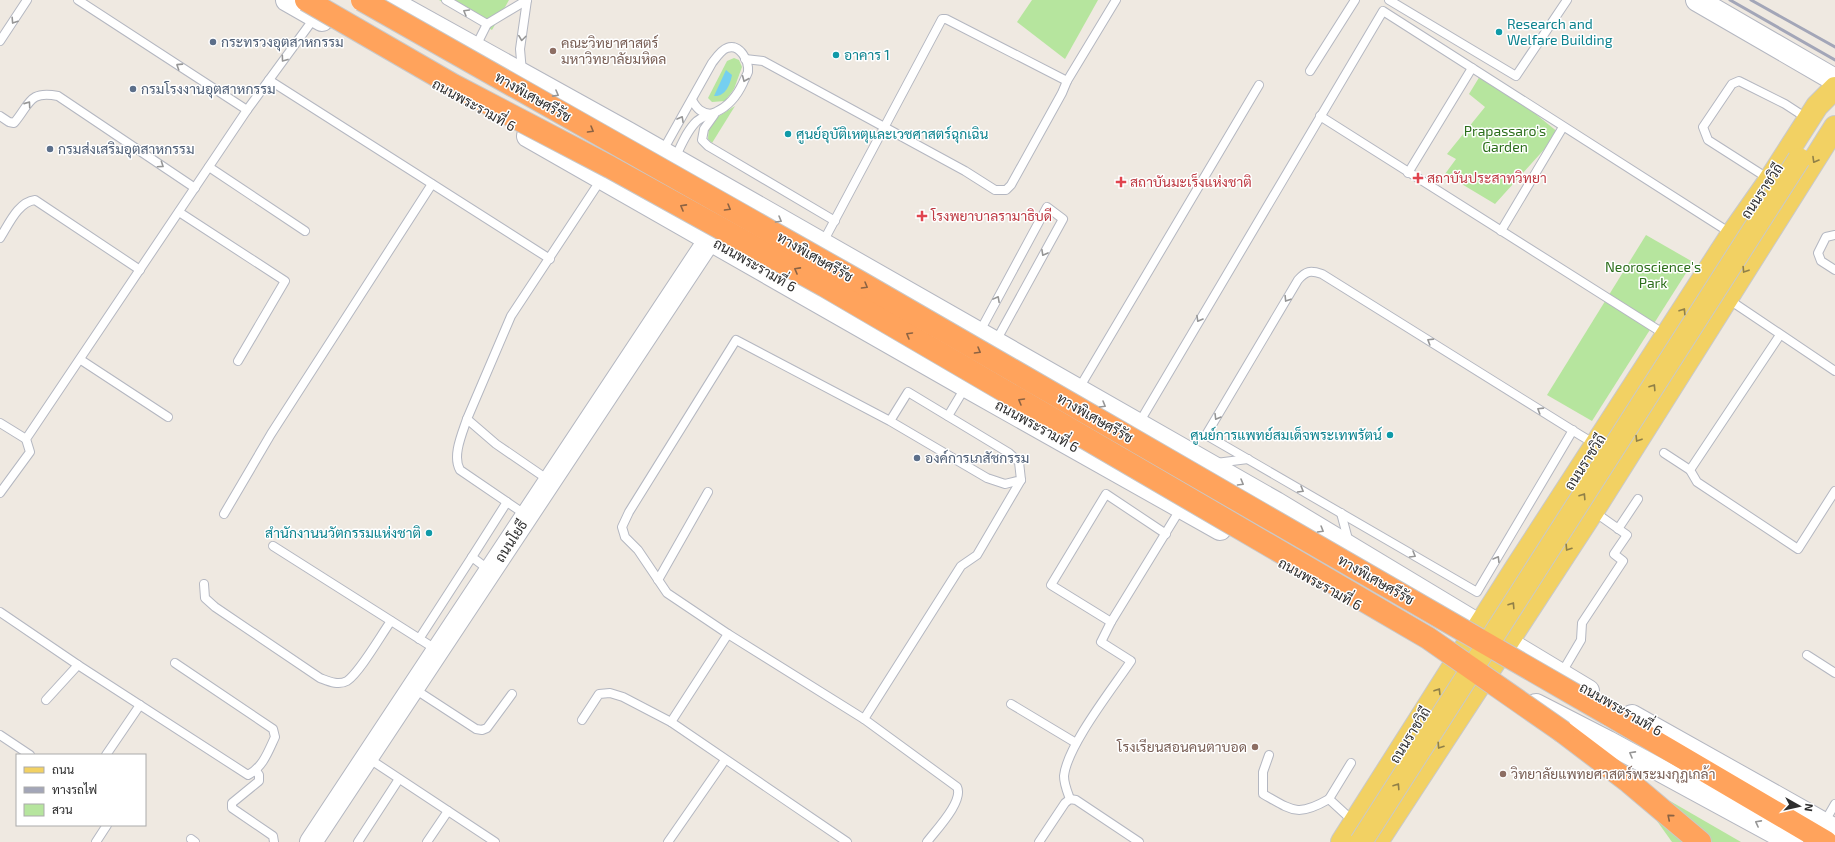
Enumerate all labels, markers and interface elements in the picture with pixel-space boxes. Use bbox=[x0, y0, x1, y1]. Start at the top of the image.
one-way arrow bbox=[463, 9, 470, 16]
place label: Research and Welfare Building bbox=[1507, 15, 1613, 48]
one-way arrow bbox=[11, 16, 18, 23]
marker: Research and Welfare Building bbox=[1494, 27, 1504, 37]
place label: กระทรวงอุตสาหกรรม bbox=[221, 33, 344, 52]
one-way arrow bbox=[518, 34, 527, 41]
place label: คณะวิทยาศาสตร์ มหาวิทยาลัยมหิดล bbox=[561, 34, 667, 67]
marker: กระทรวงอุตสาหกรรม bbox=[208, 37, 218, 47]
marker: คณะวิทยาศาสตร์ มหาวิทยาลัยมหิดล bbox=[548, 46, 558, 56]
place label: อาคาร 1 bbox=[844, 46, 890, 63]
marker: อาคาร 1 bbox=[831, 50, 841, 60]
one-way arrow bbox=[281, 55, 289, 62]
one-way arrow bbox=[177, 64, 184, 71]
street label: ทางพิเศษศรีรัช bbox=[492, 68, 574, 125]
street label: ถนนพระรามที่ 6 bbox=[430, 72, 520, 134]
one-way arrow bbox=[742, 74, 750, 82]
place label: กรมโรงงานอุตสาหกรรม bbox=[141, 80, 276, 99]
marker: กรมโรงงานอุตสาหกรรม bbox=[128, 84, 138, 94]
one-way arrow bbox=[552, 89, 559, 96]
one-way arrow bbox=[23, 101, 31, 108]
one-way arrow bbox=[677, 116, 684, 123]
park label: Prapassaro's Garden bbox=[1464, 122, 1546, 155]
one-way arrow bbox=[587, 125, 594, 132]
place label: ศูนย์อุบัติเหตุและเวชศาสตร์ฉุกเฉิน bbox=[796, 125, 989, 144]
marker: ศูนย์อุบัติเหตุและเวชศาสตร์ฉุกเฉิน bbox=[783, 129, 793, 139]
place label: กรมส่งเสริมอุตสาหกรรม bbox=[58, 140, 195, 159]
marker: กรมส่งเสริมอุตสาหกรรม bbox=[45, 144, 55, 154]
one-way arrow bbox=[1812, 156, 1819, 163]
one-way arrow bbox=[156, 160, 163, 167]
street label: ถนนราชวิถี bbox=[1737, 160, 1786, 222]
place label: สถาบันประสาทวิทยา bbox=[1427, 169, 1547, 186]
marker: สถาบันประสาทวิทยา bbox=[1412, 172, 1424, 184]
place label: สถาบันมะเร็งแห่งชาติ bbox=[1130, 173, 1252, 190]
marker: สถาบันมะเร็งแห่งชาติ bbox=[1115, 176, 1127, 188]
one-way arrow bbox=[724, 203, 731, 210]
one-way arrow bbox=[680, 204, 687, 211]
place label: โรงพยาบาลรามาธิบดี bbox=[930, 207, 1052, 224]
marker: โรงพยาบาลรามาธิบดี bbox=[916, 210, 928, 222]
one-way arrow bbox=[775, 215, 782, 222]
street label: ทางพิเศษศรีรัช bbox=[774, 228, 856, 285]
street label: ถนนพระรามที่ 6 bbox=[711, 231, 801, 295]
one-way arrow bbox=[1041, 249, 1048, 257]
park label: Neoroscience's Park bbox=[1605, 258, 1701, 291]
one-way arrow bbox=[1743, 266, 1750, 273]
one-way arrow bbox=[794, 268, 801, 275]
one-way arrow bbox=[861, 281, 868, 288]
one-way arrow bbox=[1284, 295, 1291, 302]
one-way arrow bbox=[993, 296, 1000, 303]
one-way arrow bbox=[1679, 308, 1686, 315]
one-way arrow bbox=[1197, 315, 1204, 322]
one-way arrow bbox=[906, 333, 913, 340]
one-way arrow bbox=[1427, 338, 1434, 346]
one-way arrow bbox=[974, 346, 981, 353]
one-way arrow bbox=[1648, 384, 1655, 391]
street label: ทางพิเศษศรีรัช bbox=[1054, 389, 1136, 446]
street label: ถนนพระรามที่ 6 bbox=[993, 393, 1083, 455]
one-way arrow bbox=[1018, 398, 1025, 405]
one-way arrow bbox=[1099, 400, 1106, 407]
one-way arrow bbox=[1537, 407, 1544, 414]
one-way arrow bbox=[1215, 413, 1222, 420]
place label: ศูนย์การแพทย์สมเด็จพระเทพรัตน์ bbox=[1190, 426, 1382, 445]
marker: ศูนย์การแพทย์สมเด็จพระเทพรัตน์ bbox=[1385, 430, 1395, 440]
street label: ถนนราชวิถี bbox=[1560, 431, 1609, 493]
one-way arrow bbox=[1636, 435, 1643, 442]
place label: องค์การเภสัชกรรม bbox=[925, 449, 1029, 466]
marker: องค์การเภสัชกรรม bbox=[912, 453, 922, 463]
one-way arrow bbox=[1237, 479, 1244, 486]
one-way arrow bbox=[1297, 485, 1304, 492]
one-way arrow bbox=[1578, 493, 1585, 500]
street label: ถนนโยธี bbox=[491, 516, 531, 565]
place label: สำนักงานนวัตกรรมแห่งชาติ bbox=[265, 524, 421, 541]
one-way arrow bbox=[1317, 526, 1324, 533]
marker: สำนักงานนวัตกรรมแห่งชาติ bbox=[424, 528, 434, 538]
one-way arrow bbox=[1566, 544, 1573, 551]
street label: ถนนพระรามที่ 6 bbox=[1276, 551, 1366, 613]
street label: ทางพิเศษศรีรัช bbox=[1335, 551, 1417, 608]
one-way arrow bbox=[1409, 551, 1416, 558]
one-way arrow bbox=[1492, 556, 1499, 563]
one-way arrow bbox=[1508, 603, 1515, 610]
street label: ถนนพระรามที่ 6 bbox=[1577, 675, 1667, 739]
one-way arrow bbox=[1433, 688, 1441, 695]
street label: ถนนราชวิถี bbox=[1386, 703, 1434, 766]
place label: โรงเรียนสอนคนตาบอด bbox=[1116, 738, 1247, 755]
marker: โรงเรียนสอนคนตาบอด bbox=[1250, 742, 1260, 752]
one-way arrow bbox=[1437, 742, 1444, 749]
one-way arrow bbox=[1629, 752, 1636, 759]
legend bbox=[16, 754, 146, 826]
text: ถนน bbox=[52, 762, 75, 776]
place label: วิทยาลัยแพทยศาสตร์พระมงกุฎเกล้า bbox=[1510, 765, 1716, 784]
marker: วิทยาลัยแพทยศาสตร์พระมงกุฎเกล้า bbox=[1498, 769, 1508, 779]
text: ทางรถไฟ bbox=[52, 782, 97, 796]
one-way arrow bbox=[1392, 783, 1399, 790]
north arrow bbox=[1779, 786, 1819, 826]
text: สวน bbox=[52, 802, 73, 816]
text: N bbox=[1802, 803, 1816, 812]
one-way arrow bbox=[1667, 814, 1675, 821]
one-way arrow bbox=[1755, 820, 1762, 828]

